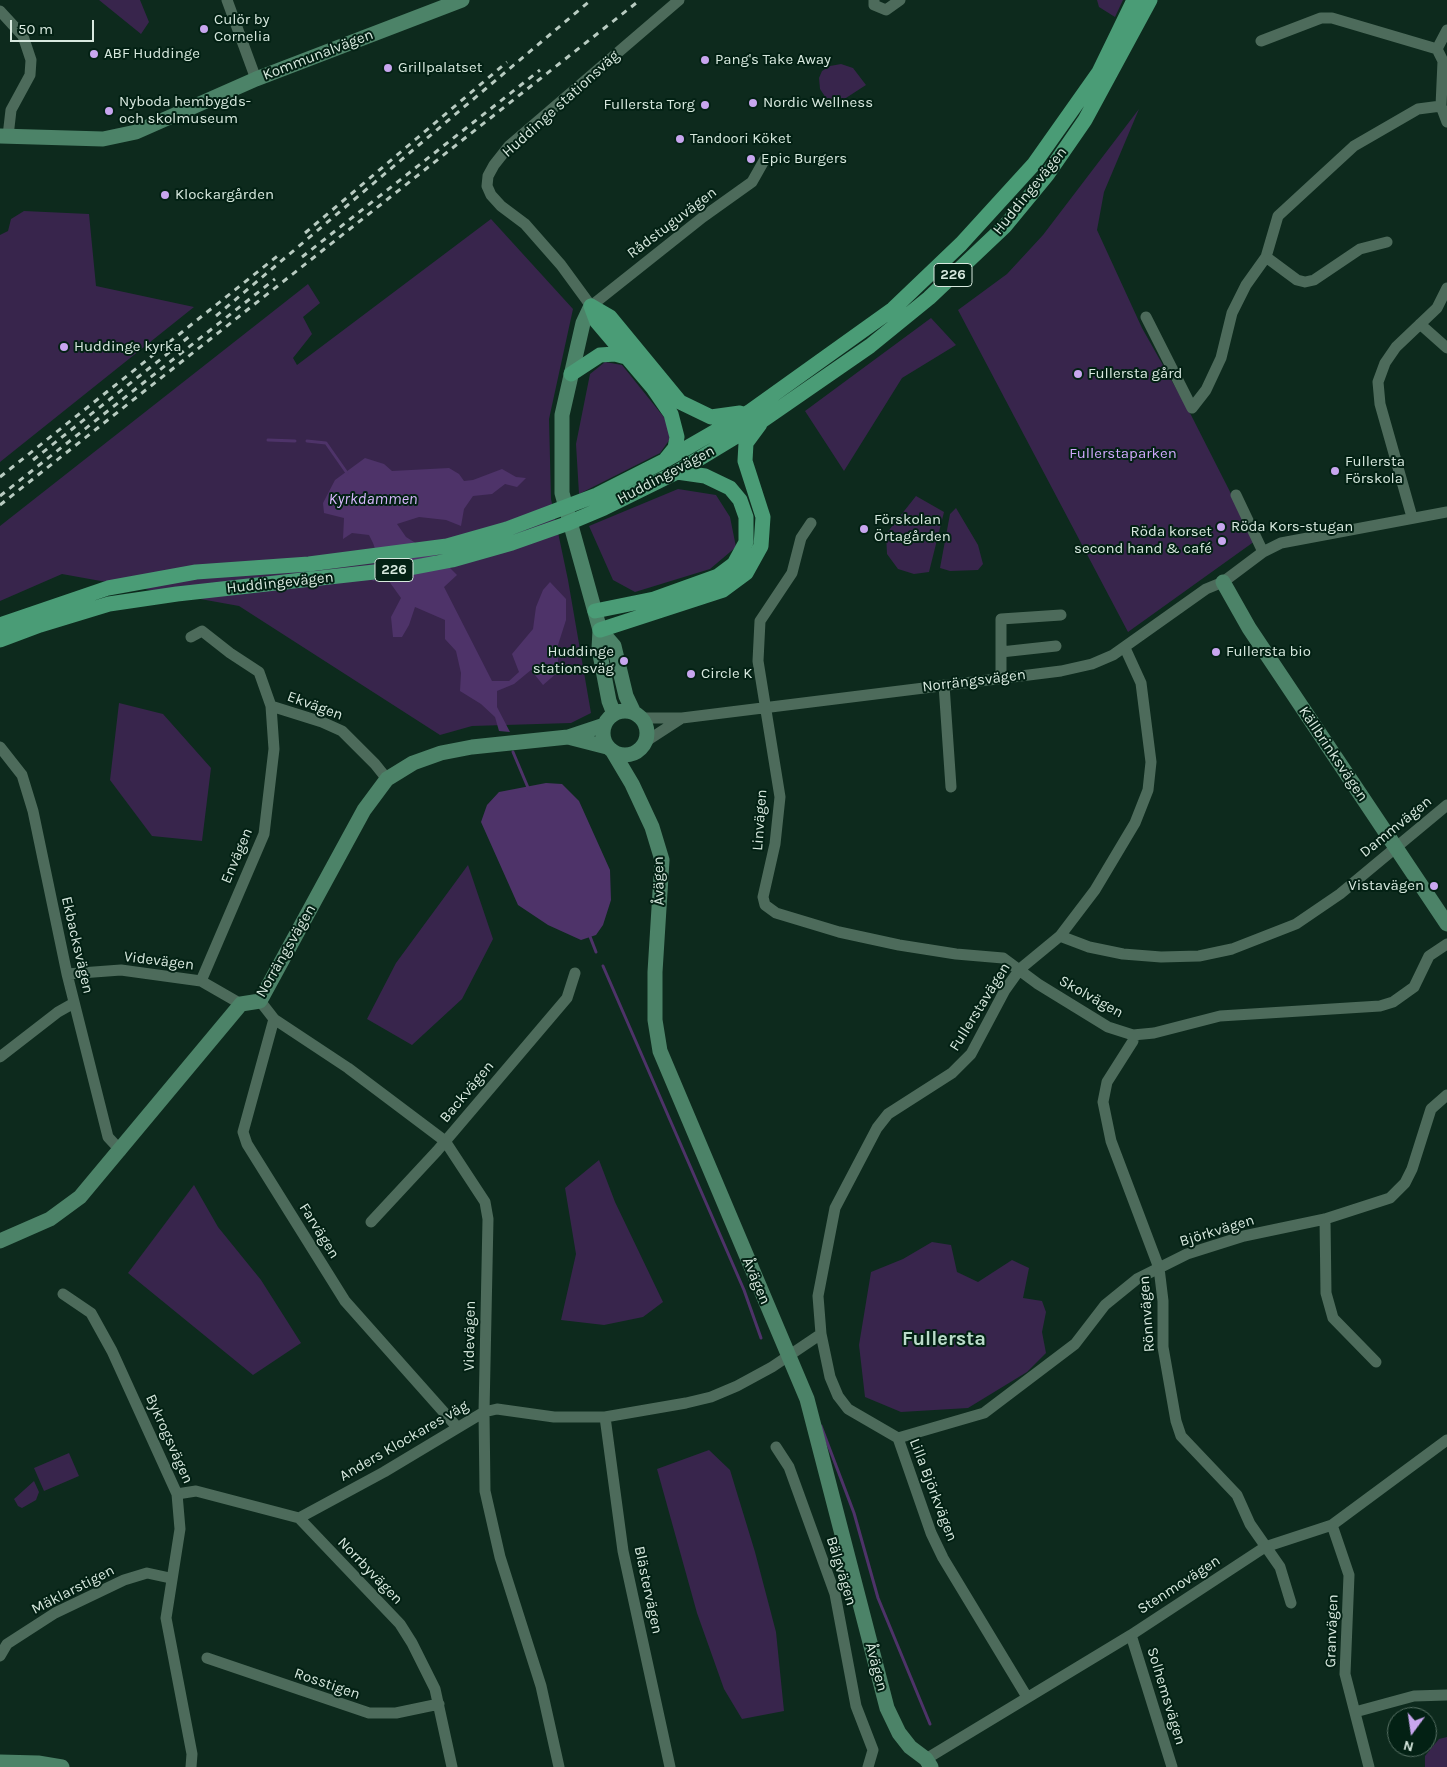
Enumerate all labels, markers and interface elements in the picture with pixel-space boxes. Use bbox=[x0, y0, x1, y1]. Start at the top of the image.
scale bar bbox=[12, 10, 96, 42]
place label: Culör by Cornelia bbox=[214, 11, 270, 46]
text: 50 m bbox=[18, 20, 53, 38]
marker: Culör by Cornelia bbox=[198, 23, 210, 35]
street label: Kommunalvägen bbox=[260, 26, 376, 84]
place label: ABF Huddinge bbox=[104, 45, 200, 63]
street label: Huddinge stationsväg bbox=[499, 47, 623, 161]
marker: ABF Huddinge bbox=[88, 48, 100, 60]
place label: Pang's Take Away bbox=[715, 51, 831, 69]
marker: Pang's Take Away bbox=[699, 54, 711, 66]
place label: Grillpalatset bbox=[398, 59, 482, 77]
marker: Grillpalatset bbox=[382, 62, 394, 74]
place label: Nyboda hembygds- och skolmuseum bbox=[119, 93, 251, 128]
place label: Nordic Wellness bbox=[763, 94, 873, 112]
place label: Fullersta Torg bbox=[603, 96, 695, 114]
marker: Nordic Wellness bbox=[747, 97, 759, 109]
marker: Fullersta Torg bbox=[699, 99, 711, 111]
marker: Nyboda hembygds- och skolmuseum bbox=[103, 105, 115, 117]
place label: Tandoori Köket bbox=[690, 130, 791, 148]
marker: Tandoori Köket bbox=[674, 133, 686, 145]
street label: Huddingevägen bbox=[989, 144, 1071, 238]
place label: Epic Burgers bbox=[761, 150, 847, 168]
marker: Epic Burgers bbox=[745, 153, 757, 165]
street label: Rådstuguvägen bbox=[624, 183, 720, 263]
place label: Klockargården bbox=[175, 186, 274, 204]
marker: Klockargården bbox=[159, 189, 171, 201]
road number: 226 bbox=[934, 264, 972, 286]
place label: Huddinge kyrka bbox=[74, 338, 181, 356]
marker: Huddinge kyrka bbox=[58, 341, 70, 353]
place label: Fullersta gård bbox=[1088, 365, 1182, 383]
marker: Fullersta gård bbox=[1072, 368, 1084, 380]
street label: Huddingevägen bbox=[614, 442, 718, 508]
park label: Fullerstaparken bbox=[1069, 445, 1177, 463]
place label: Fullersta Förskola bbox=[1345, 453, 1405, 488]
marker: Fullersta Förskola bbox=[1329, 465, 1341, 477]
water label: Kyrkdammen bbox=[329, 489, 417, 509]
place label: Förskolan Örtagården bbox=[874, 511, 951, 546]
place label: Röda Kors-stugan bbox=[1231, 518, 1353, 536]
marker: Röda Kors-stugan bbox=[1215, 521, 1227, 533]
marker: Förskolan Örtagården bbox=[858, 523, 870, 535]
place label: Röda korset second hand & café bbox=[1074, 523, 1212, 558]
marker: Röda korset second hand & café bbox=[1216, 535, 1228, 547]
road number: 226 bbox=[375, 558, 413, 582]
street label: Huddingevägen bbox=[226, 568, 334, 598]
place label: Huddinge stationsväg bbox=[533, 643, 614, 678]
place label: Fullersta bio bbox=[1226, 643, 1311, 661]
marker: Fullersta bio bbox=[1210, 646, 1222, 658]
marker: Huddinge stationsväg bbox=[618, 655, 630, 667]
place label: Circle K bbox=[701, 665, 752, 683]
street label: Norrängsvägen bbox=[921, 666, 1027, 696]
marker: Circle K bbox=[685, 668, 697, 680]
street label: Ekvägen bbox=[285, 688, 345, 724]
street label: Källbrinksvägen bbox=[1295, 703, 1371, 805]
street label: Linvägen bbox=[749, 789, 771, 851]
street label: Dammvägen bbox=[1356, 793, 1436, 861]
street label: Envägen bbox=[217, 826, 257, 886]
street label: Åvägen bbox=[650, 856, 668, 906]
place label: Vistavägen bbox=[1348, 877, 1424, 895]
marker: Vistavägen bbox=[1428, 880, 1440, 892]
street label: Ekbacksvägen bbox=[57, 895, 97, 995]
street label: Norrängsvägen bbox=[252, 901, 320, 1001]
street label: Videvägen bbox=[123, 948, 195, 974]
street label: Fullerstavägen bbox=[946, 959, 1014, 1055]
street label: Skolvägen bbox=[1056, 972, 1126, 1022]
street label: Backvägen bbox=[436, 1058, 498, 1126]
street label: Farvägen bbox=[295, 1200, 343, 1262]
street label: Björkvägen bbox=[1177, 1211, 1257, 1251]
street label: Åvägen bbox=[738, 1255, 774, 1307]
street label: Rönnvägen bbox=[1135, 1275, 1159, 1353]
street label: Videvägen bbox=[460, 1301, 480, 1371]
district label: Fullersta bbox=[902, 1327, 986, 1351]
street label: Bykrogsvägen bbox=[141, 1392, 197, 1486]
street label: Anders Klockares väg bbox=[336, 1397, 472, 1485]
street label: Lilla Björkvägen bbox=[905, 1436, 961, 1544]
street label: Norrbyvägen bbox=[334, 1534, 406, 1608]
street label: Bälgvägen bbox=[822, 1534, 860, 1608]
street label: Blästervägen bbox=[630, 1544, 666, 1636]
street label: Stenmovägen bbox=[1134, 1552, 1224, 1618]
street label: Mäklarstigen bbox=[29, 1561, 117, 1619]
street label: Granvägen bbox=[1322, 1594, 1342, 1668]
street label: Åvägen bbox=[861, 1641, 891, 1693]
street label: Solhemsvägen bbox=[1143, 1645, 1189, 1747]
street label: Rosstigen bbox=[292, 1664, 362, 1704]
north arrow bbox=[1387, 1707, 1437, 1757]
text: N bbox=[1402, 1737, 1415, 1756]

